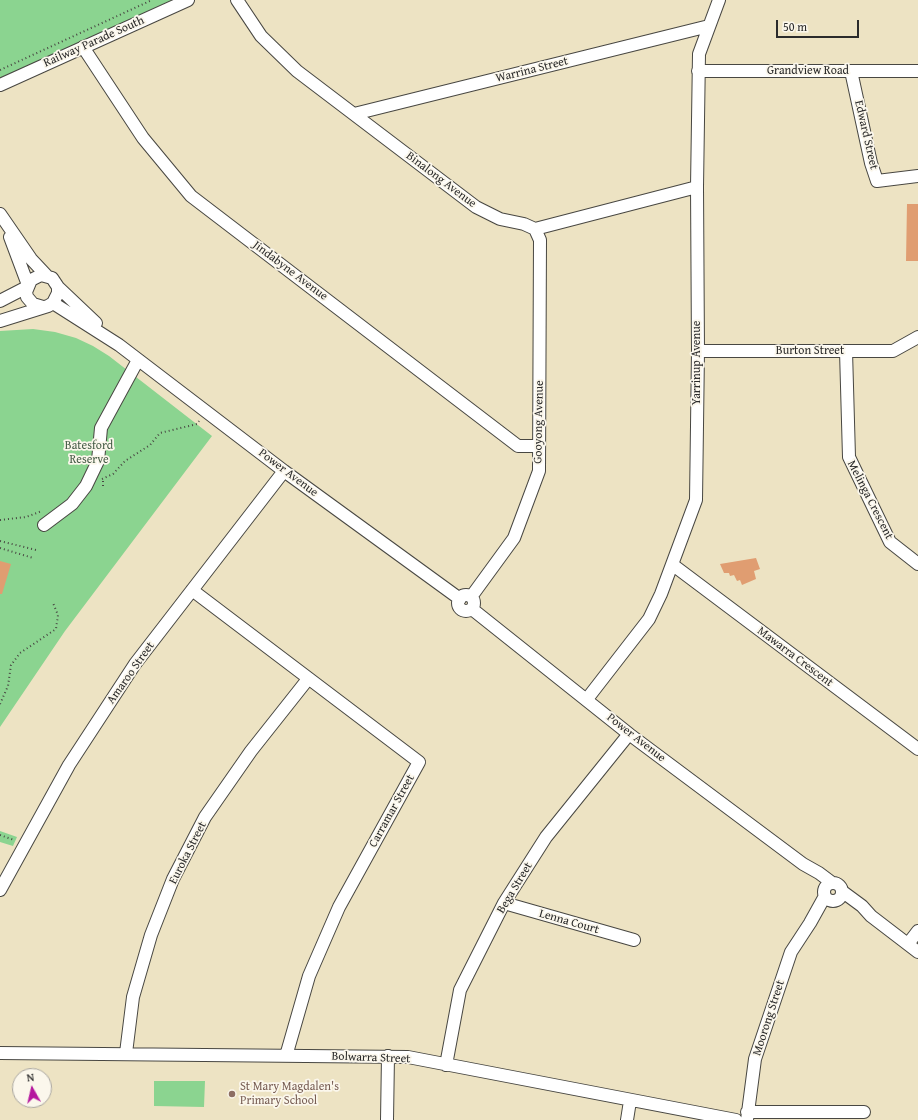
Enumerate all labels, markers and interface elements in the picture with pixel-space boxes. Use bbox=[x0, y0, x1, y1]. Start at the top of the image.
scale bar bbox=[778, 12, 861, 38]
street label: Railway Parade South bbox=[41, 13, 147, 71]
text: 50 m bbox=[783, 18, 807, 35]
street label: Warrina Street bbox=[494, 54, 570, 86]
street label: Grandview Road bbox=[767, 64, 849, 78]
street label: Edward Street bbox=[851, 99, 881, 171]
street label: Binalong Avenue bbox=[403, 149, 479, 211]
street label: Jindabyne Avenue bbox=[250, 238, 330, 304]
street label: Yarrinup Avenue bbox=[690, 321, 704, 405]
street label: Burton Street bbox=[776, 344, 844, 358]
street label: Gooyong Avenue bbox=[531, 380, 547, 464]
park label: Batesford Reserve bbox=[65, 439, 113, 467]
street label: Power Avenue bbox=[255, 446, 321, 500]
street label: Melinga Crescent bbox=[844, 458, 896, 542]
street label: Mawarra Crescent bbox=[754, 624, 836, 690]
street label: Amaroo Street bbox=[104, 639, 158, 707]
street label: Power Avenue bbox=[604, 711, 668, 765]
street label: Carramar Street bbox=[366, 772, 418, 850]
street label: Euroka Street bbox=[166, 819, 210, 887]
street label: Bega Street bbox=[494, 860, 536, 916]
street label: Lenna Court bbox=[537, 907, 601, 937]
street label: Moorong Street bbox=[750, 978, 788, 1058]
street label: Bolwarra Street bbox=[331, 1049, 411, 1067]
north arrow bbox=[12, 1068, 52, 1108]
text: N bbox=[26, 1069, 35, 1086]
place label: St Mary Magdalen's Primary School bbox=[240, 1080, 339, 1108]
marker: St Mary Magdalen's Primary School bbox=[227, 1089, 237, 1099]

